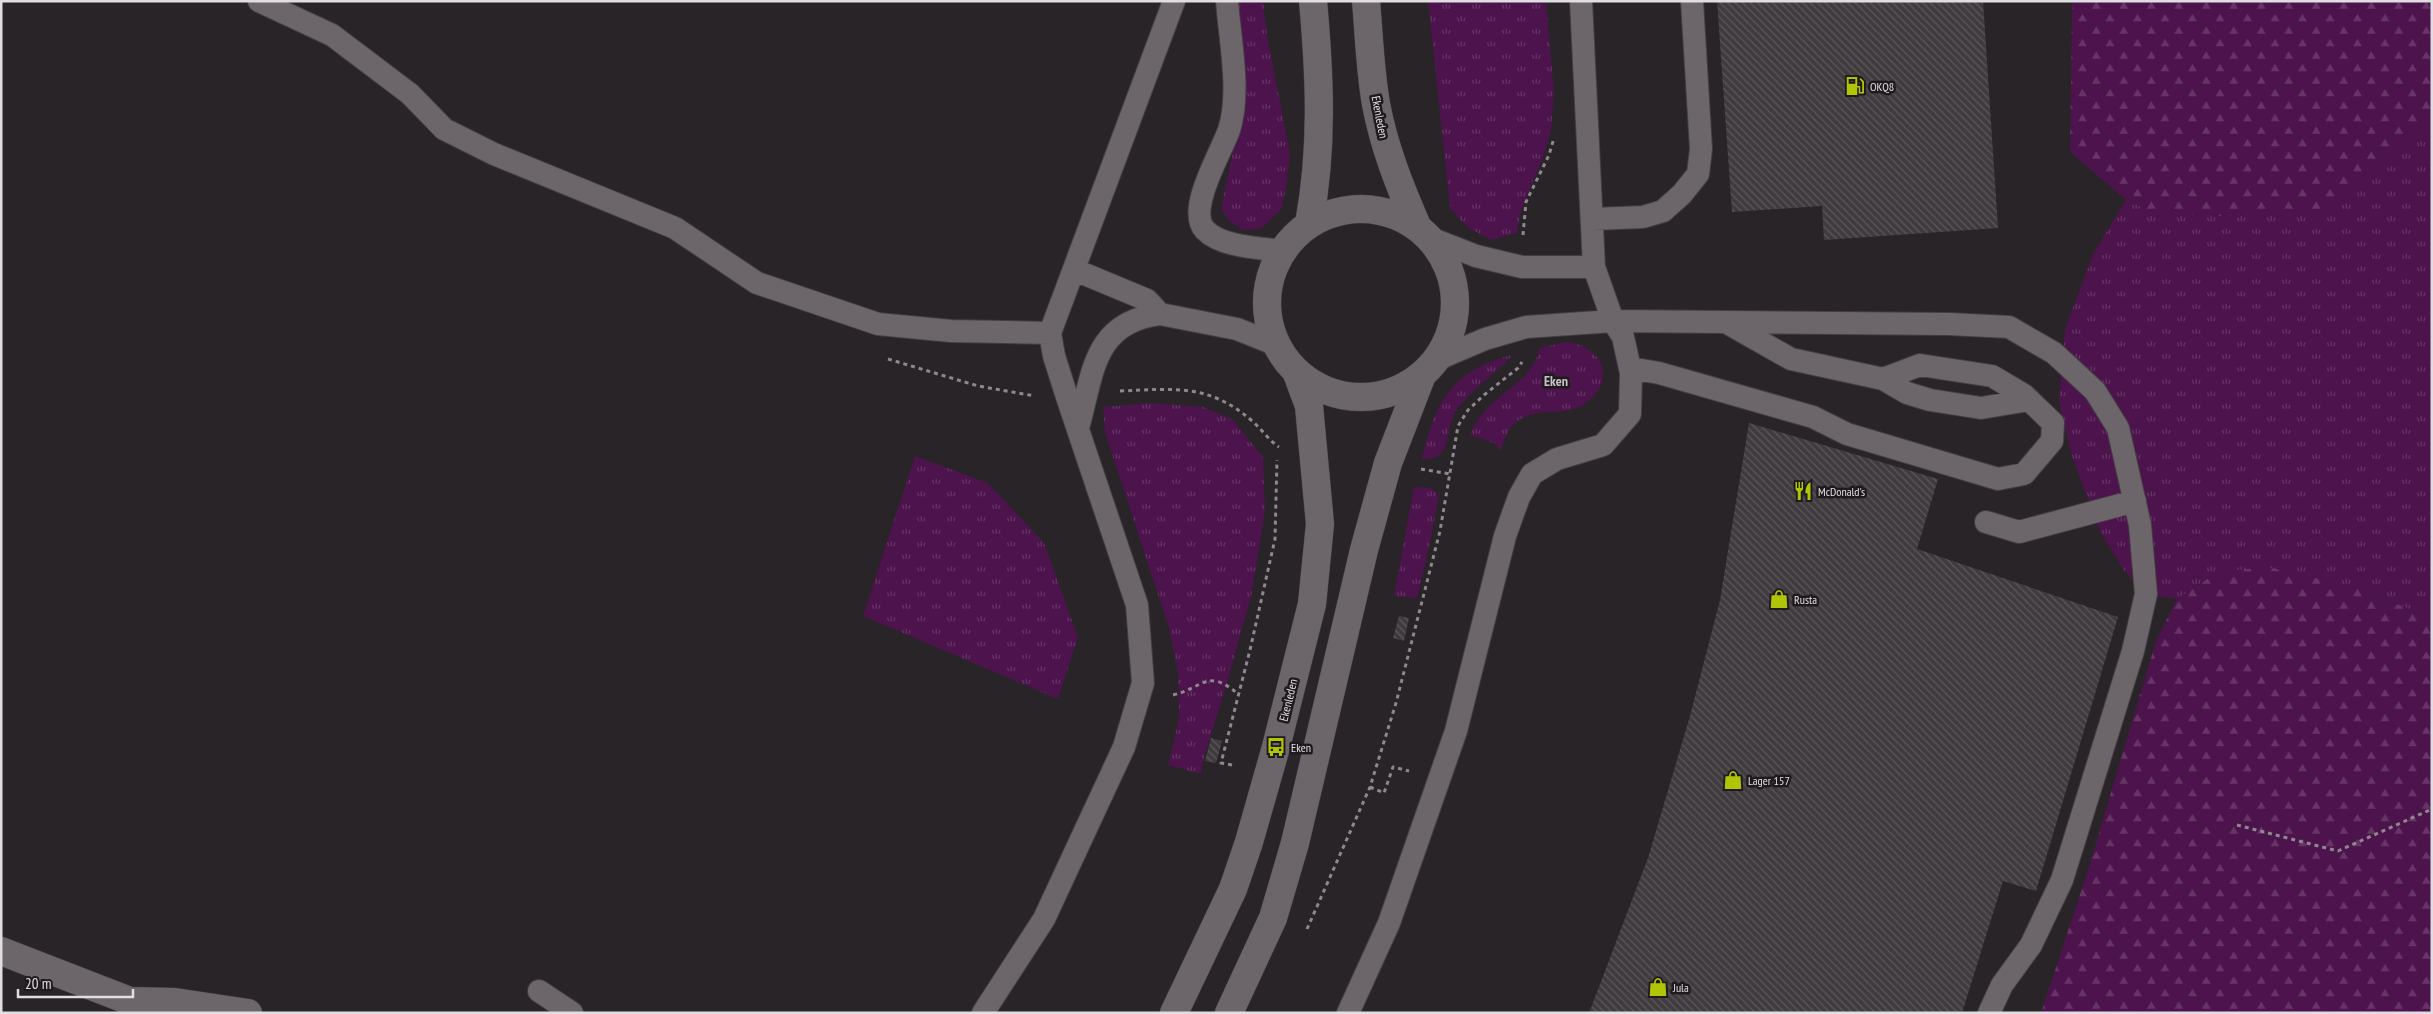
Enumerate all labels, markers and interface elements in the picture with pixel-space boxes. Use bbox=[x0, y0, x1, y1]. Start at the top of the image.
fuel station icon: OKQ8 bbox=[1844, 75, 1866, 97]
place label: OKQ8 bbox=[1870, 79, 1894, 94]
street label: Ekenleden bbox=[1369, 94, 1391, 140]
district label: Eken bbox=[1544, 372, 1568, 390]
restaurant icon: McDonald's bbox=[1792, 480, 1814, 502]
place label: McDonald's bbox=[1818, 484, 1865, 499]
shop icon: Rusta bbox=[1768, 588, 1790, 610]
place label: Rusta bbox=[1794, 592, 1817, 607]
street label: Ekenleden bbox=[1276, 677, 1300, 723]
bus stop icon: Eken bbox=[1265, 736, 1287, 758]
place label: Eken bbox=[1291, 740, 1311, 755]
shop icon: Lager 157 bbox=[1722, 769, 1744, 791]
place label: Lager 157 bbox=[1748, 773, 1790, 788]
scale bar bbox=[18, 966, 132, 998]
text: 20 m bbox=[25, 974, 51, 993]
shop icon: Jula bbox=[1647, 976, 1669, 998]
place label: Jula bbox=[1672, 980, 1689, 995]

